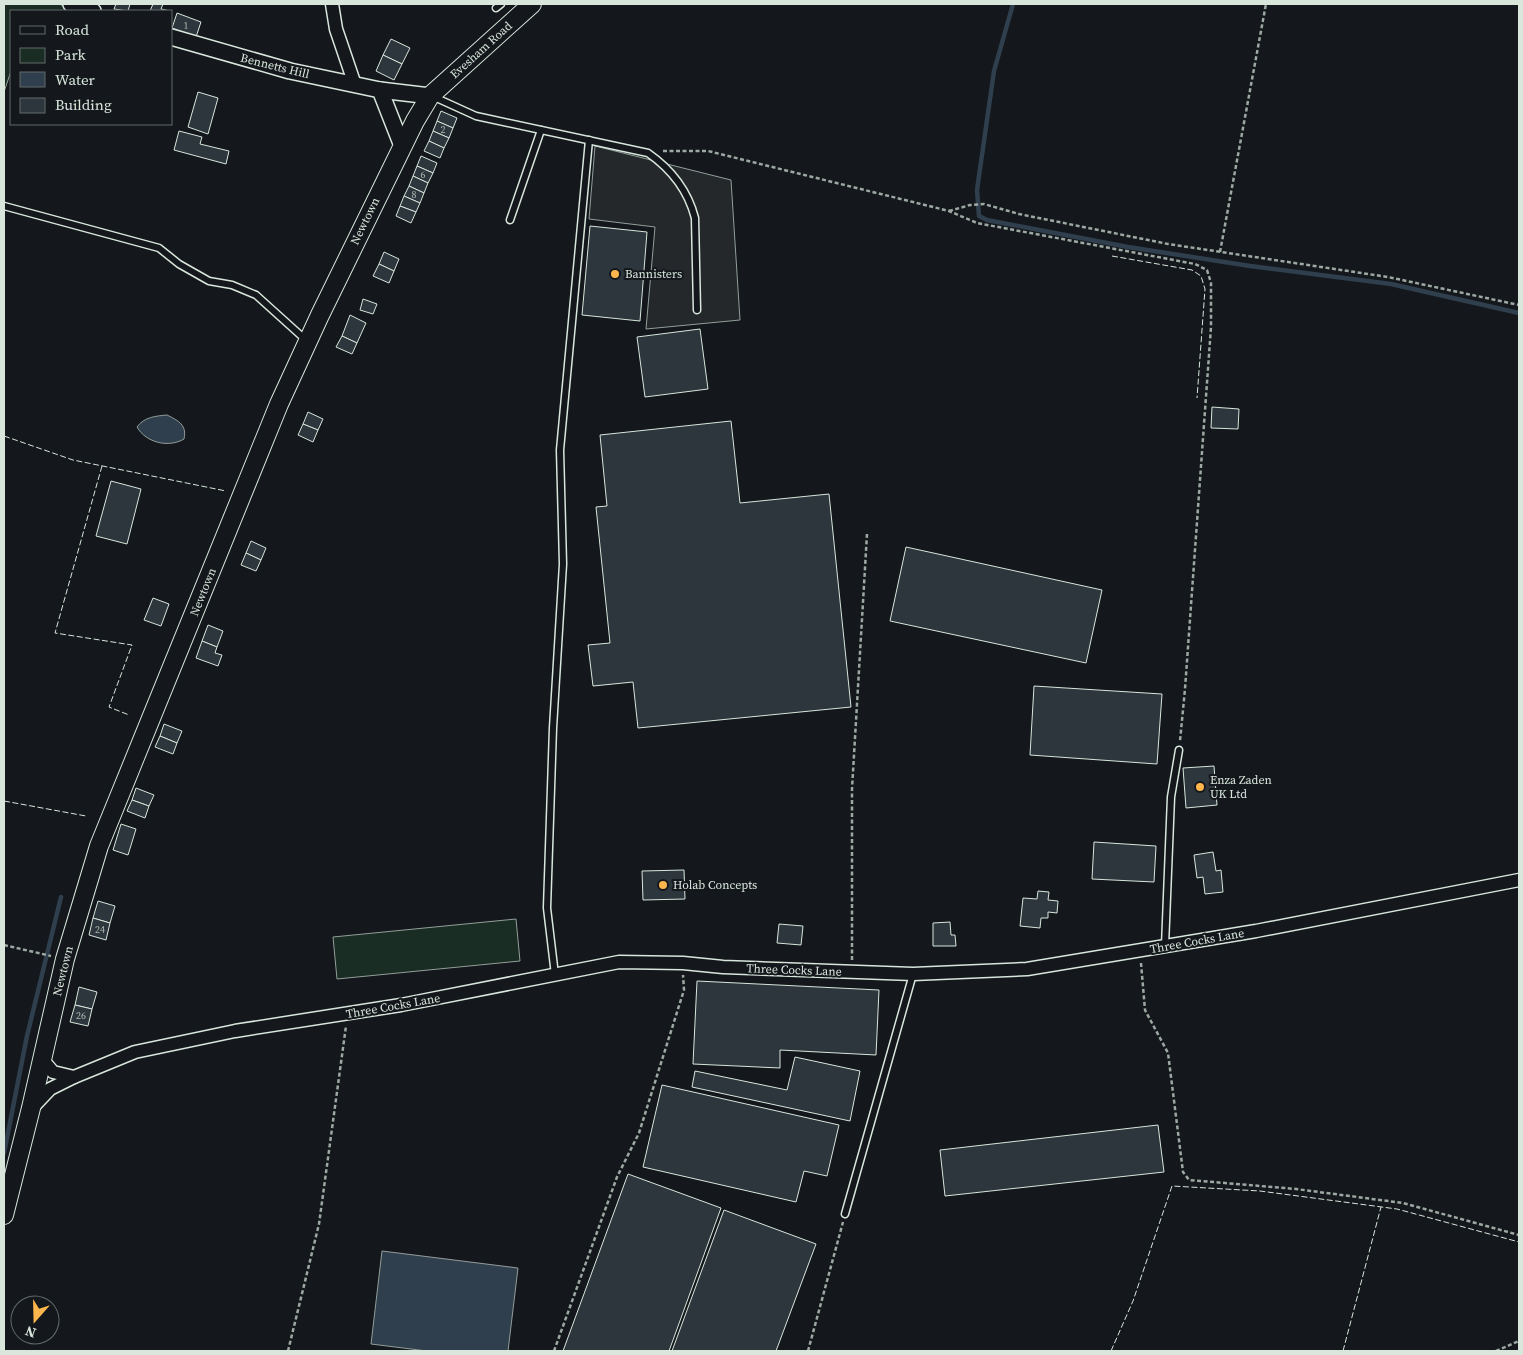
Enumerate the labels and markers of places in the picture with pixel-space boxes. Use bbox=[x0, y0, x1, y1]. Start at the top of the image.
place label: Bannisters bbox=[625, 266, 682, 282]
marker: Bannisters bbox=[609, 268, 621, 280]
place label: Enza Zaden UK Ltd bbox=[1210, 772, 1272, 802]
marker: Enza Zaden UK Ltd bbox=[1194, 781, 1206, 793]
place label: Holab Concepts bbox=[673, 877, 757, 893]
marker: Holab Concepts bbox=[657, 879, 669, 891]

